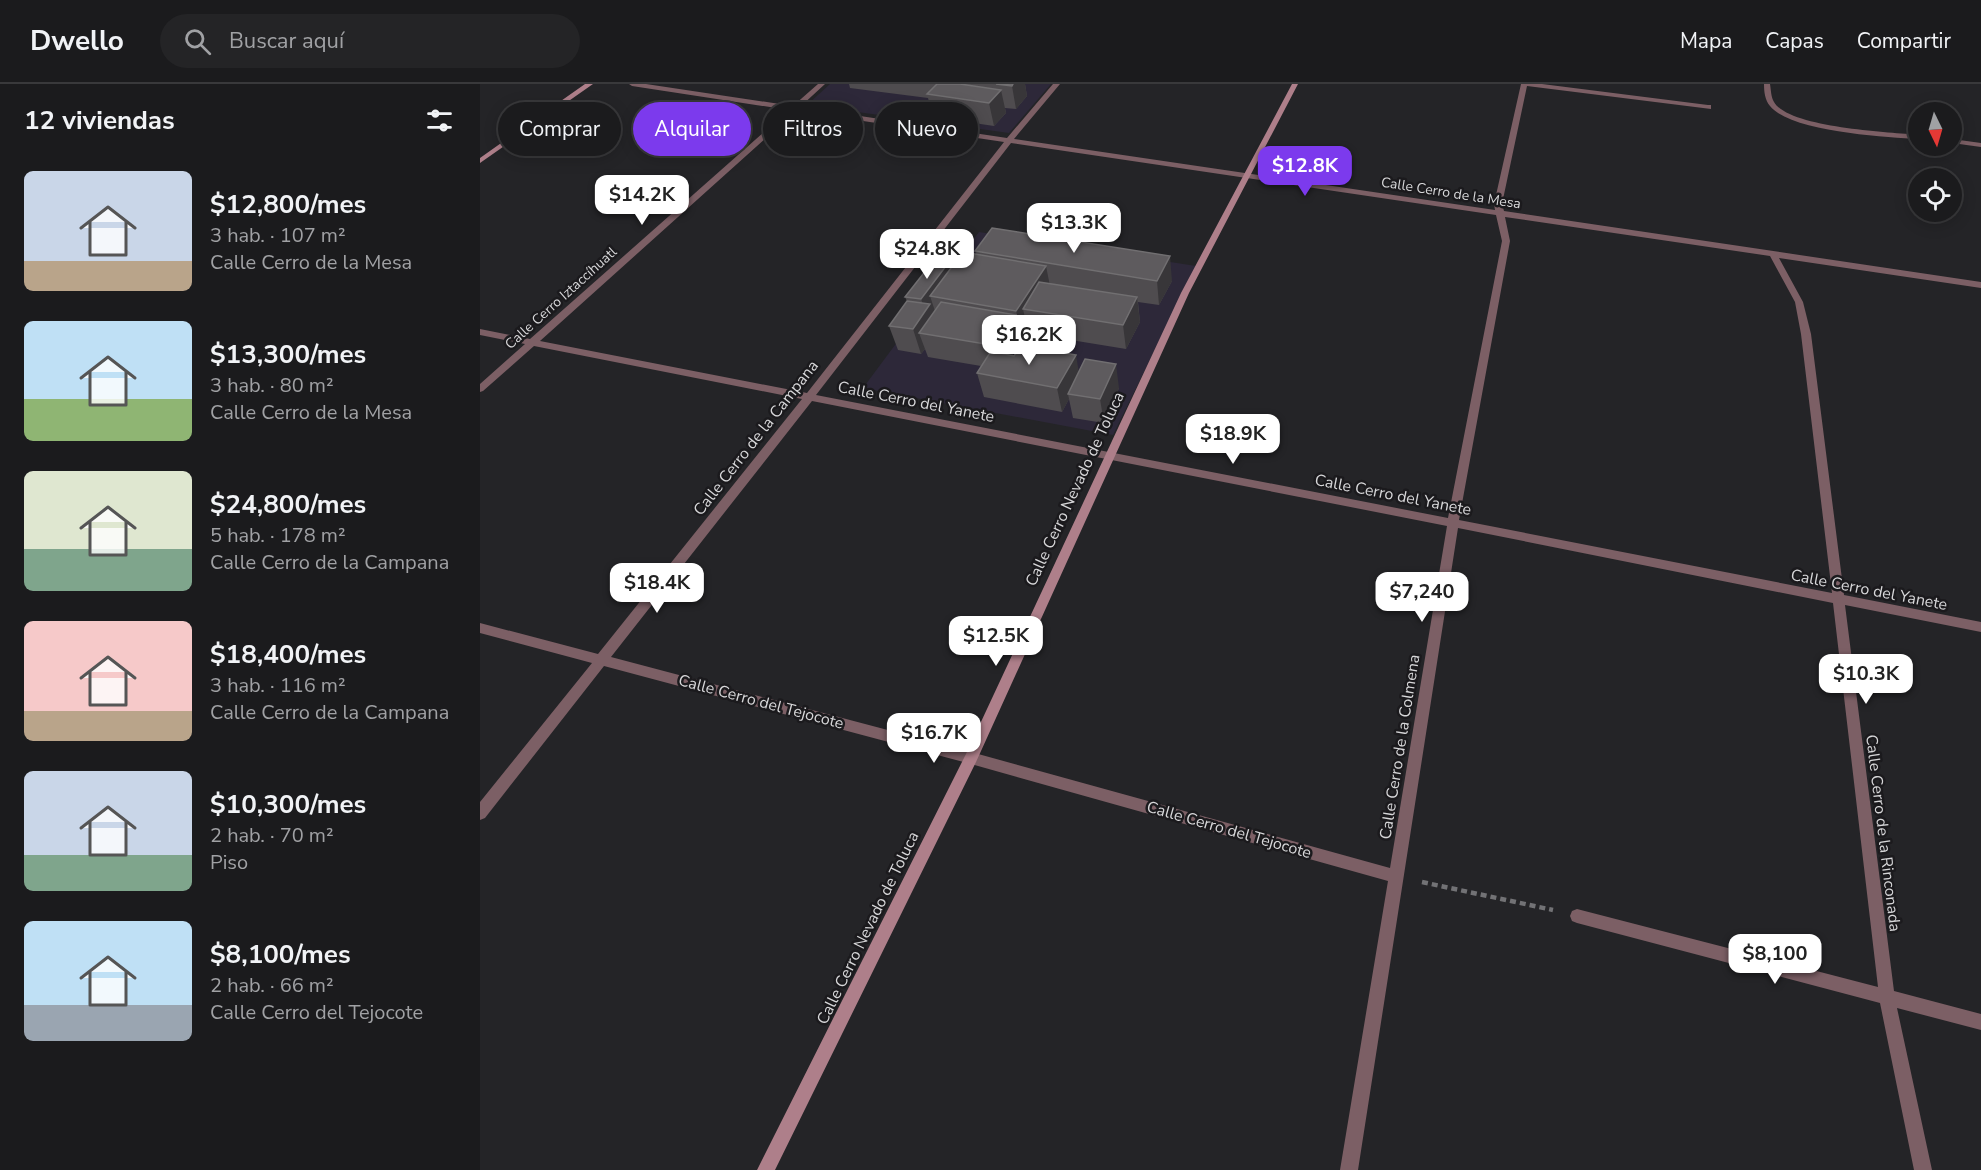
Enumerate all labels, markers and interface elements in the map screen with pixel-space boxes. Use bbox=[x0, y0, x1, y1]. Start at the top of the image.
search box bbox=[160, 14, 580, 68]
text: Dwello bbox=[30, 22, 124, 60]
icon: search bbox=[181, 25, 214, 58]
text: Buscar aquí bbox=[229, 26, 344, 56]
text: Mapa bbox=[1680, 27, 1732, 55]
text: Capas bbox=[1765, 27, 1824, 55]
text: Compartir bbox=[1857, 27, 1951, 55]
chip: Comprar bbox=[498, 102, 621, 156]
chip: Alquilar bbox=[633, 102, 751, 156]
chip: Filtros bbox=[763, 102, 863, 156]
chip: Nuevo bbox=[875, 102, 978, 156]
north arrow bbox=[1908, 102, 1962, 156]
map controls bbox=[1908, 102, 1962, 222]
text: 12 viviendas bbox=[24, 103, 175, 138]
icon: filters bbox=[423, 104, 456, 137]
pin: $12.8K bbox=[1256, 146, 1354, 197]
text: $12.8K bbox=[1272, 152, 1338, 179]
button: locate bbox=[1908, 168, 1962, 222]
street label: Calle Cerro de la Mesa bbox=[1380, 173, 1522, 213]
pin: $14.2K bbox=[593, 175, 691, 226]
text: $14.2K bbox=[609, 181, 675, 208]
text: $12,800/mes bbox=[210, 187, 366, 222]
icon: home bbox=[72, 195, 144, 267]
pin: $13.3K bbox=[1025, 203, 1123, 254]
text: $13.3K bbox=[1041, 209, 1107, 236]
text: 3 hab. · 107 m² bbox=[210, 222, 346, 249]
pin: $24.8K bbox=[878, 229, 976, 280]
text: $24.8K bbox=[894, 235, 960, 262]
street label: Calle Cerro Iztaccíhuatl bbox=[501, 242, 622, 353]
text: Calle Cerro de la Mesa bbox=[210, 249, 412, 276]
pin: $16.2K bbox=[980, 315, 1078, 366]
text: $16.2K bbox=[996, 321, 1062, 348]
text: $13,300/mes bbox=[210, 337, 366, 372]
icon: home bbox=[72, 345, 144, 417]
street label: Calle Cerro de la Campana bbox=[688, 356, 824, 520]
text: 3 hab. · 80 m² bbox=[210, 372, 334, 399]
street label: Calle Cerro del Yanete bbox=[836, 376, 996, 428]
street label: Calle Cerro Nevado de Toluca bbox=[1020, 388, 1130, 590]
text: Calle Cerro de la Mesa bbox=[210, 399, 412, 426]
pin: $18.9K bbox=[1184, 414, 1282, 465]
text: $18.9K bbox=[1200, 420, 1266, 447]
street label: Calle Cerro del Yanete bbox=[1313, 469, 1473, 521]
text: $24,800/mes bbox=[210, 487, 366, 522]
icon: home bbox=[72, 495, 144, 567]
text: 5 hab. · 178 m² bbox=[210, 522, 346, 549]
text: Calle Cerro de la Campana bbox=[210, 549, 449, 576]
pin: $18.4K bbox=[608, 563, 706, 614]
street label: Calle Cerro del Yanete bbox=[1789, 564, 1949, 616]
text: $18.4K bbox=[624, 569, 690, 596]
pin: $7,240 bbox=[1373, 572, 1471, 623]
text: $7,240 bbox=[1390, 578, 1454, 605]
pin: $12.5K bbox=[947, 616, 1045, 667]
text: $12.5K bbox=[963, 622, 1029, 649]
text: $18,400/mes bbox=[210, 637, 366, 672]
icon: home bbox=[72, 645, 144, 717]
street label: Calle Cerro de la Colmena bbox=[1375, 653, 1425, 841]
pin: $10.3K bbox=[1817, 654, 1915, 705]
text: $10.3K bbox=[1833, 660, 1899, 687]
street label: Calle Cerro del Tejocote bbox=[676, 669, 846, 735]
text: 3 hab. · 116 m² bbox=[210, 672, 346, 699]
text: Calle Cerro de la Campana bbox=[210, 699, 449, 726]
pin: $16.7K bbox=[885, 713, 983, 764]
text: $16.7K bbox=[901, 719, 967, 746]
street label: Calle Cerro de la Rinconada bbox=[1860, 733, 1906, 933]
text: $10,300/mes bbox=[210, 787, 366, 822]
icon: home bbox=[72, 795, 144, 867]
street label: Calle Cerro del Tejocote bbox=[1144, 796, 1314, 864]
text: 2 hab. · 70 m² bbox=[210, 822, 334, 849]
street label: Calle Cerro Nevado de Toluca bbox=[812, 828, 924, 1028]
text: Piso bbox=[210, 849, 248, 876]
pin: $8,100 bbox=[1726, 934, 1824, 985]
text: $8,100/mes bbox=[210, 937, 351, 972]
text: $8,100 bbox=[1743, 940, 1807, 967]
icon: home bbox=[72, 945, 144, 1017]
text: 2 hab. · 66 m² bbox=[210, 972, 334, 999]
text: Calle Cerro del Tejocote bbox=[210, 999, 423, 1026]

